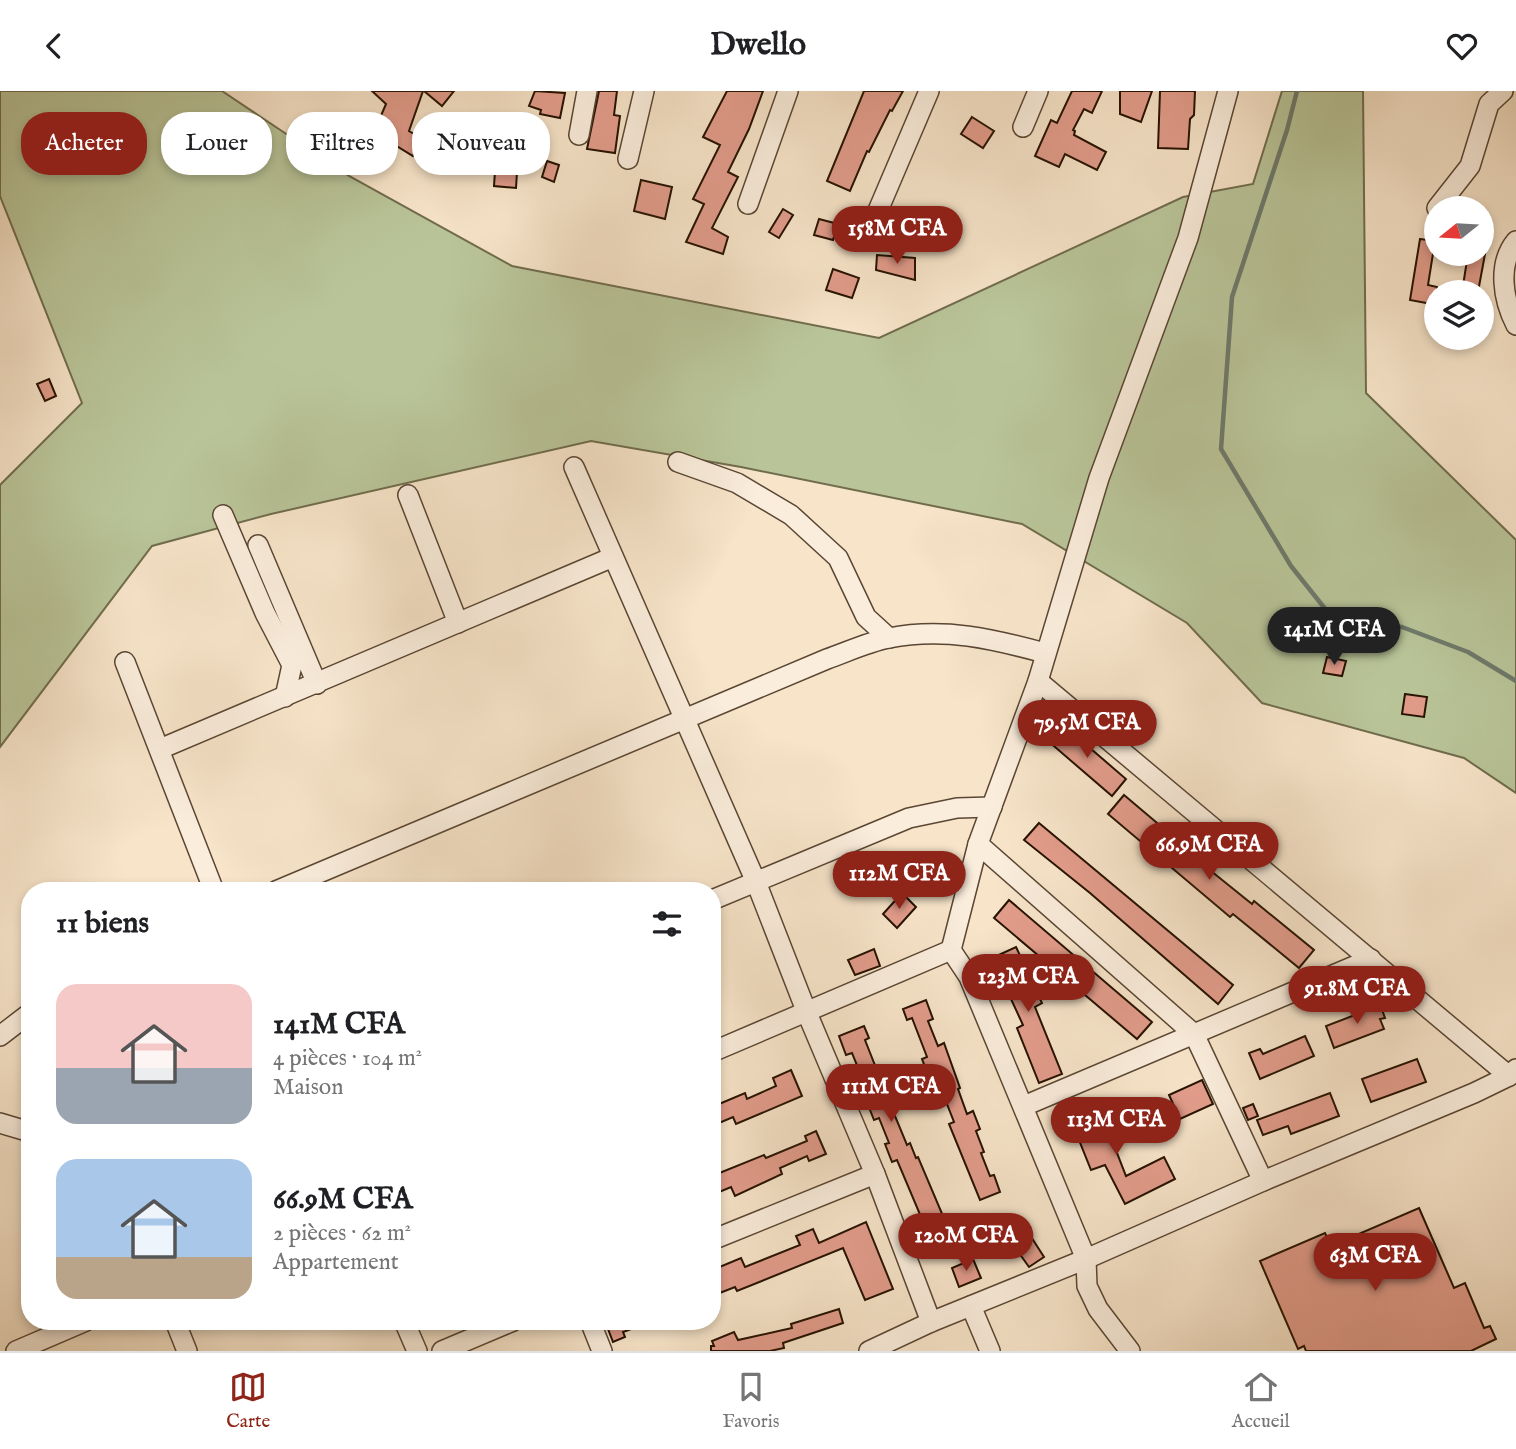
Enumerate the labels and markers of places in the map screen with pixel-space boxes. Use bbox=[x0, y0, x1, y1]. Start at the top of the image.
pin: 158M CFA bbox=[825, 207, 969, 266]
pin: 141M CFA bbox=[1262, 607, 1406, 667]
pin: 79.5M CFA bbox=[1007, 701, 1167, 760]
pin: 66.9M CFA bbox=[1129, 823, 1289, 882]
pin: 112M CFA bbox=[827, 851, 971, 911]
pin: 123M CFA bbox=[956, 955, 1100, 1014]
pin: 91.8M CFA bbox=[1277, 967, 1437, 1026]
pin: 111M CFA bbox=[819, 1065, 963, 1124]
pin: 113M CFA bbox=[1044, 1097, 1188, 1157]
pin: 120M CFA bbox=[894, 1213, 1038, 1273]
pin: 63M CFA bbox=[1310, 1233, 1440, 1293]

